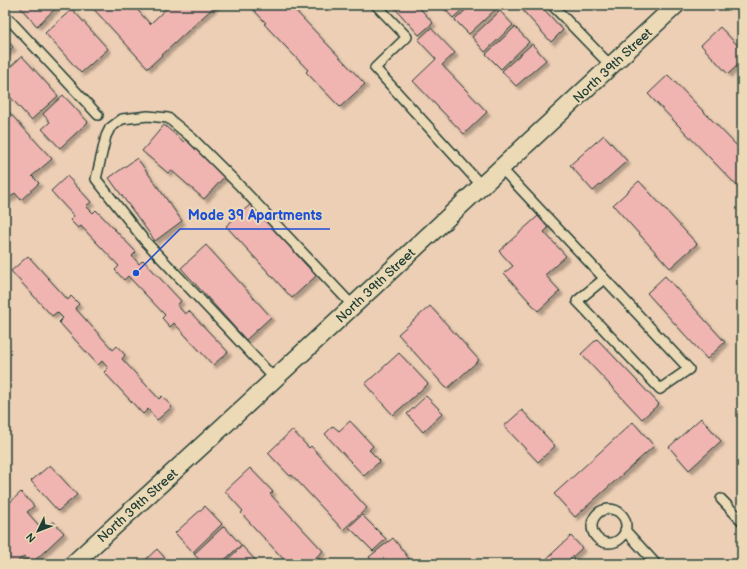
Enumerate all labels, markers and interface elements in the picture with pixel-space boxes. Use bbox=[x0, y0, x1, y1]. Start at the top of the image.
street label: North 39th Street bbox=[570, 25, 656, 106]
callout: Mode 39 Apartments bbox=[180, 203, 330, 229]
text: Mode 39 Apartments bbox=[188, 207, 322, 224]
street label: North 39th Street bbox=[333, 245, 419, 326]
street label: North 39th Street bbox=[94, 466, 181, 546]
north arrow bbox=[18, 511, 58, 551]
text: N bbox=[23, 530, 39, 545]

